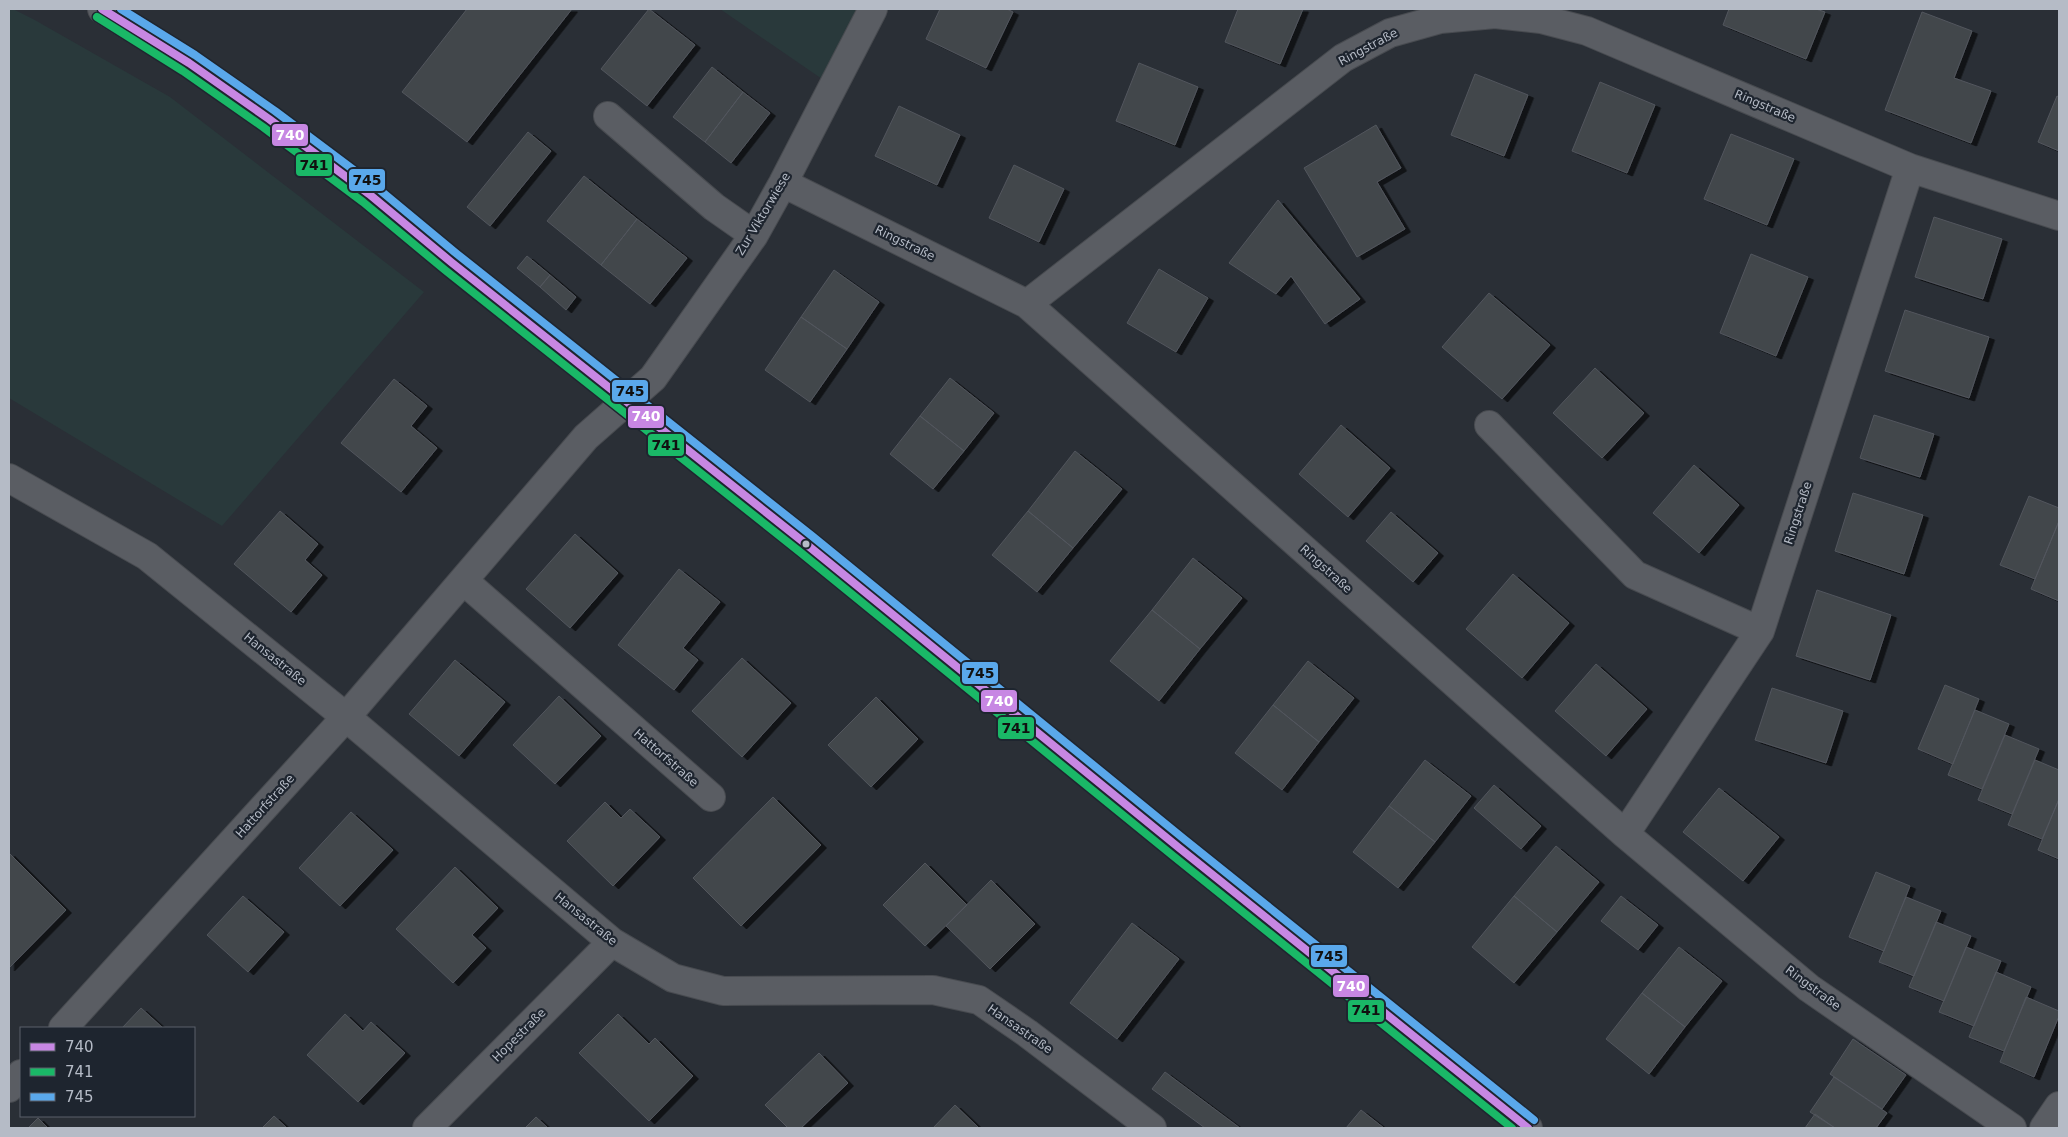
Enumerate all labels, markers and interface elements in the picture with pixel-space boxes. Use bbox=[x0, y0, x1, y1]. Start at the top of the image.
street label: Ringstraße bbox=[1336, 26, 1400, 68]
street label: Ringstraße bbox=[1732, 87, 1798, 125]
line badge: 740 bbox=[271, 123, 309, 147]
text: 740 bbox=[275, 127, 305, 143]
line badge: 741 bbox=[295, 153, 333, 177]
text: 741 bbox=[299, 157, 329, 173]
line badge: 745 bbox=[348, 168, 386, 192]
street label: Zur Viktorwiese bbox=[733, 170, 793, 258]
text: 745 bbox=[352, 172, 382, 188]
street label: Ringstraße bbox=[873, 222, 937, 264]
line badge: 745 bbox=[611, 379, 649, 403]
text: 745 bbox=[615, 383, 645, 399]
line badge: 740 bbox=[627, 405, 665, 429]
text: 740 bbox=[631, 408, 661, 424]
line badge: 741 bbox=[647, 433, 685, 457]
text: 741 bbox=[651, 437, 681, 453]
street label: Ringstraße bbox=[1781, 480, 1815, 546]
unlabelled marker bbox=[801, 539, 811, 549]
street label: Ringstraße bbox=[1297, 542, 1355, 596]
street label: Hansastraße bbox=[241, 630, 309, 688]
line badge: 745 bbox=[961, 661, 999, 685]
text: 745 bbox=[965, 665, 995, 681]
line badge: 740 bbox=[980, 689, 1018, 713]
text: 740 bbox=[984, 693, 1014, 709]
line badge: 741 bbox=[997, 716, 1035, 740]
text: 741 bbox=[1001, 720, 1031, 736]
street label: Hattorfstraße bbox=[631, 726, 701, 790]
street label: Hattorfstraße bbox=[233, 771, 297, 841]
street label: Hansastraße bbox=[552, 890, 620, 948]
line badge: 745 bbox=[1310, 944, 1348, 968]
text: 745 bbox=[1314, 948, 1344, 964]
street label: Ringstraße bbox=[1783, 963, 1843, 1013]
line badge: 740 bbox=[1332, 974, 1370, 998]
text: 740 bbox=[1336, 978, 1366, 994]
line badge: 741 bbox=[1347, 999, 1385, 1023]
street label: Hansastraße bbox=[985, 1002, 1055, 1056]
text: 741 bbox=[1351, 1002, 1381, 1018]
street label: Hopestraße bbox=[489, 1005, 549, 1065]
legend bbox=[20, 1027, 195, 1117]
text: 740 bbox=[65, 1038, 94, 1056]
text: 741 bbox=[65, 1063, 94, 1081]
text: 745 bbox=[65, 1088, 94, 1106]

